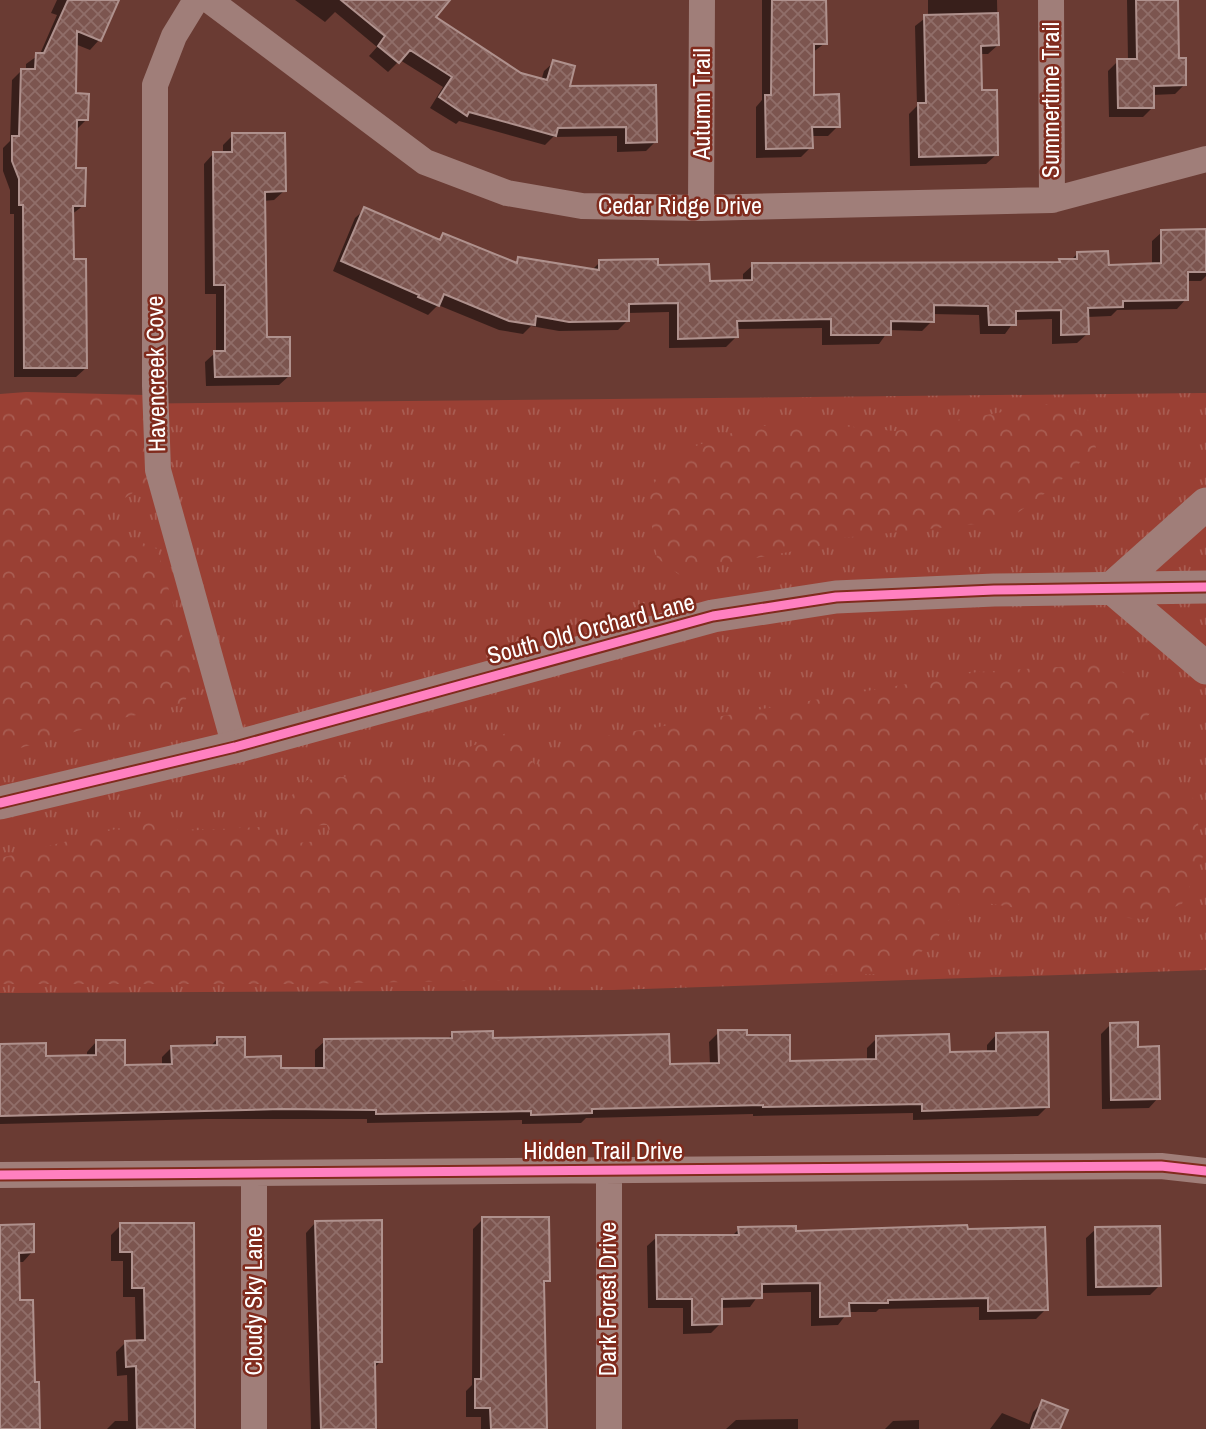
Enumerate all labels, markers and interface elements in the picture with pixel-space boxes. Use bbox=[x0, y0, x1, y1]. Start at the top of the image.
street label: Summertime Trail bbox=[1034, 22, 1066, 178]
street label: Autumn Trail bbox=[685, 48, 717, 161]
street label: Cedar Ridge Drive bbox=[598, 189, 762, 221]
street label: Havencreek Cove bbox=[138, 296, 172, 452]
street label: South Old Orchard Lane bbox=[484, 585, 698, 671]
street label: Hidden Trail Drive bbox=[523, 1134, 683, 1166]
street label: Dark Forest Drive bbox=[591, 1222, 623, 1376]
street label: Cloudy Sky Lane bbox=[237, 1227, 269, 1375]

